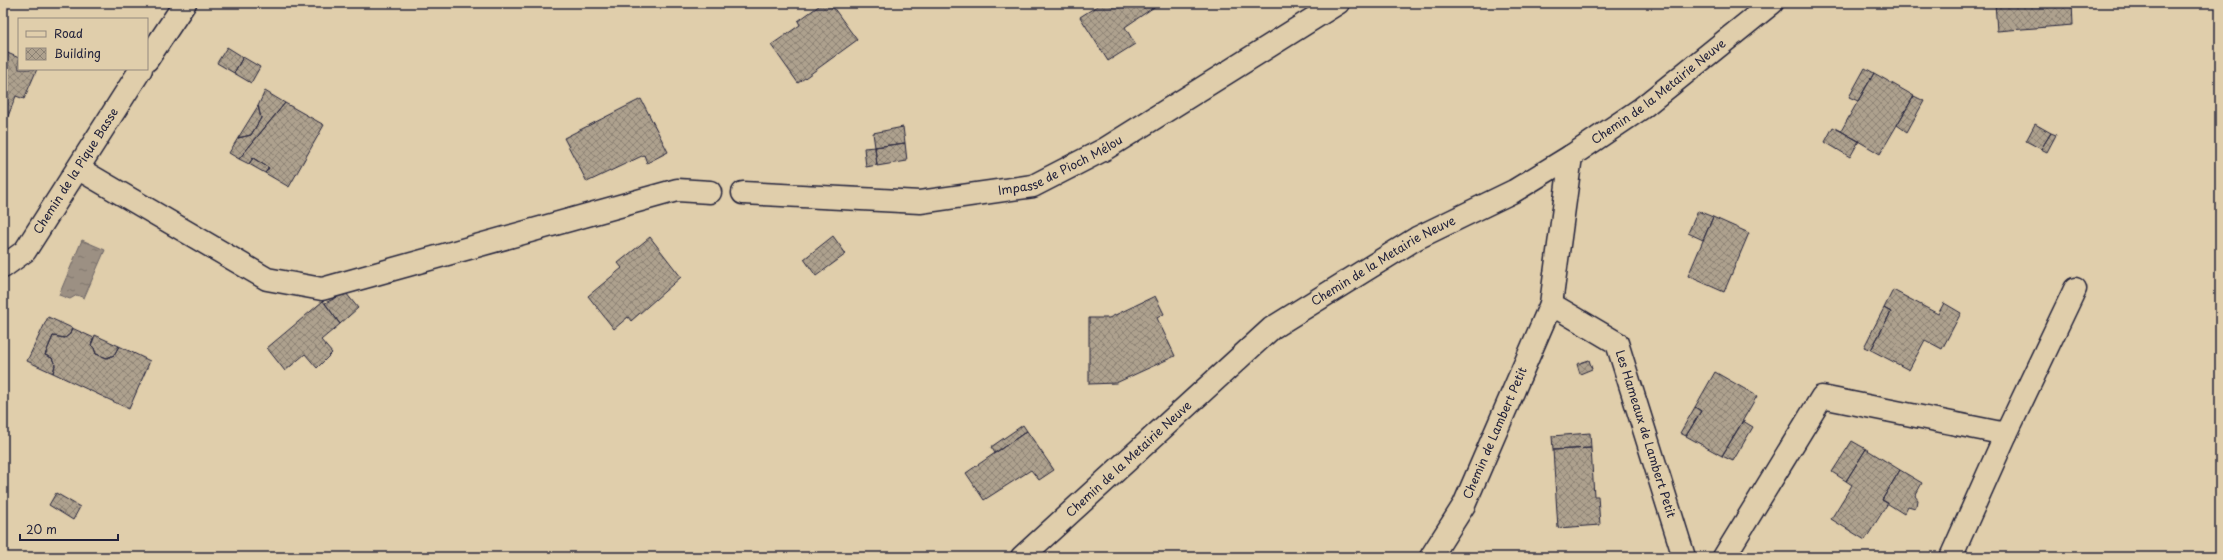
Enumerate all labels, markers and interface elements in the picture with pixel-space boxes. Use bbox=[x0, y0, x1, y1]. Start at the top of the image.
legend bbox=[18, 18, 148, 70]
text: Road bbox=[54, 24, 83, 42]
street label: Chemin de la Metairie Neuve bbox=[1587, 34, 1729, 148]
text: Building bbox=[54, 44, 101, 62]
street label: Chemin de la Pique Basse bbox=[28, 104, 122, 237]
street label: Impasse de Pioch Mélou bbox=[997, 130, 1126, 199]
street label: Chemin de la Metairie Neuve bbox=[1307, 211, 1459, 310]
street label: Les Hameaux de Lambert Petit bbox=[1612, 347, 1681, 520]
street label: Chemin de Lambert Petit bbox=[1458, 364, 1531, 502]
street label: Chemin de la Metairie Neuve bbox=[1061, 396, 1195, 521]
scale bar bbox=[20, 516, 118, 542]
text: 20 m bbox=[26, 520, 57, 538]

